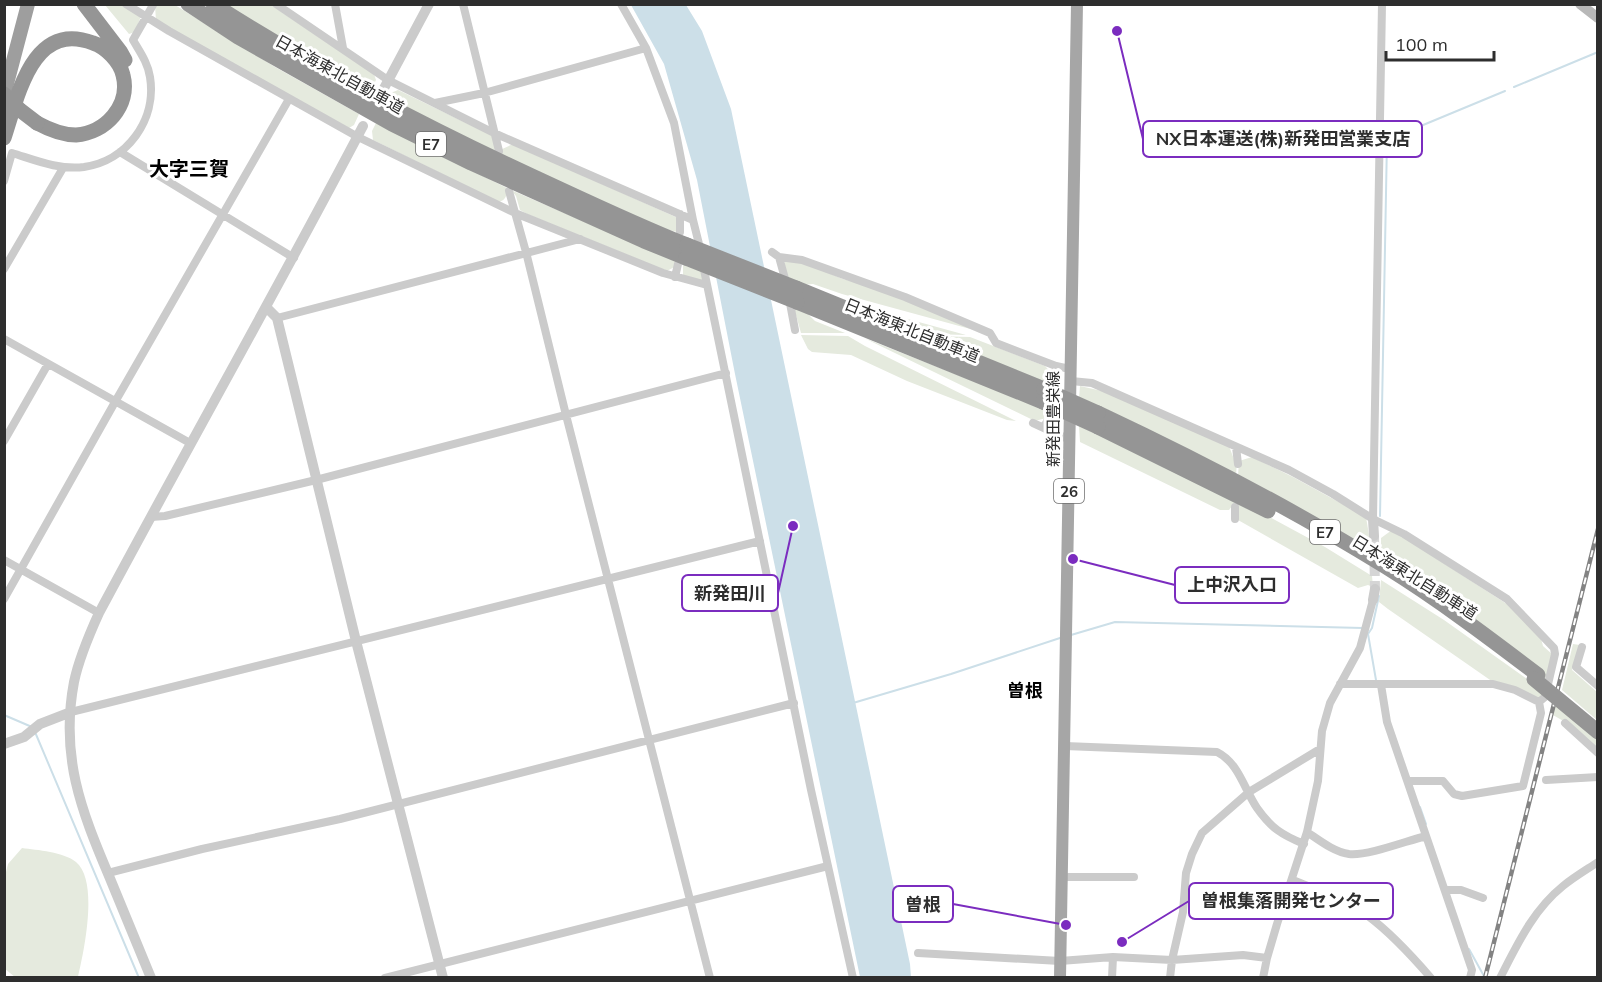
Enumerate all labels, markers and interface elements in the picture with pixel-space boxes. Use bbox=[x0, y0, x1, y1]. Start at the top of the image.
scale bar bbox=[1386, 24, 1494, 62]
street label: 日本海東北自動車道 bbox=[272, 30, 408, 118]
text: 100 m bbox=[1395, 33, 1448, 56]
callout: NX日本運送(株)新発田営業支店 bbox=[1143, 121, 1422, 157]
text: NX日本運送(株)新発田営業支店 bbox=[1156, 127, 1410, 150]
road number: E7 bbox=[416, 132, 446, 156]
district label: 大字三賀 bbox=[149, 156, 229, 181]
street label: 日本海東北自動車道 bbox=[841, 294, 983, 366]
street label: 新発田豊栄線 bbox=[1043, 371, 1063, 467]
road number: 26 bbox=[1054, 479, 1084, 503]
road number: E7 bbox=[1310, 520, 1340, 544]
street label: 日本海東北自動車道 bbox=[1349, 530, 1481, 624]
callout: 上中沢入口 bbox=[1175, 567, 1289, 603]
text: 上中沢入口 bbox=[1187, 573, 1277, 596]
callout: 新発田川 bbox=[682, 575, 778, 611]
text: 新発田川 bbox=[694, 582, 766, 605]
district label: 曽根 bbox=[1007, 679, 1043, 702]
callout: 曽根集落開発センター bbox=[1189, 883, 1393, 919]
callout: 曽根 bbox=[893, 886, 953, 922]
text: 曽根集落開発センター bbox=[1201, 889, 1381, 912]
text: 曽根 bbox=[905, 893, 941, 916]

